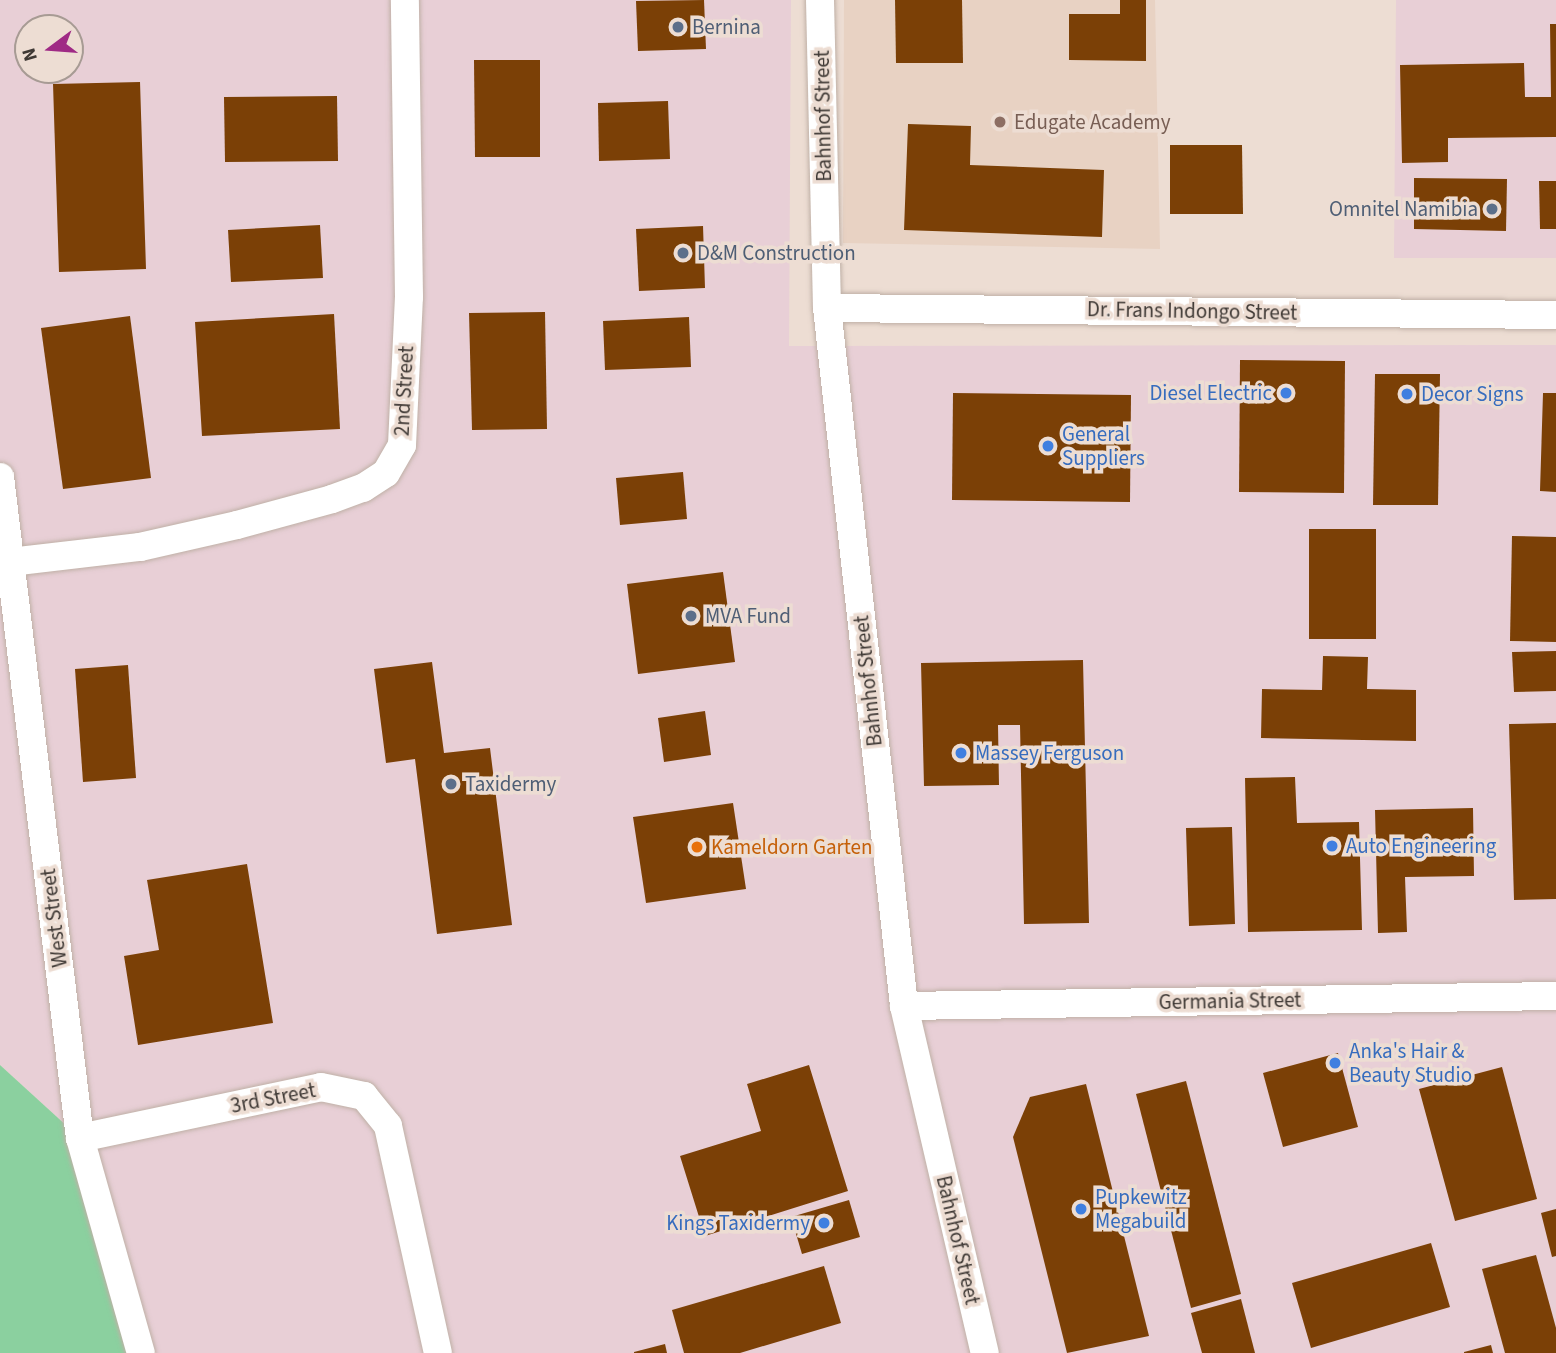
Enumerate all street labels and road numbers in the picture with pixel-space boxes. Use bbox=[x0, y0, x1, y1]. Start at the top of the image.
street label: Bahnhof Street bbox=[809, 50, 837, 182]
street label: Dr. Frans Indongo Street bbox=[1087, 297, 1297, 325]
street label: 2nd Street bbox=[389, 345, 419, 437]
street label: Bahnhof Street bbox=[849, 614, 887, 748]
street label: West Street bbox=[35, 867, 73, 969]
street label: Germania Street bbox=[1158, 987, 1302, 1015]
street label: 3rd Street bbox=[228, 1077, 318, 1119]
street label: Bahnhof Street bbox=[931, 1173, 985, 1307]

